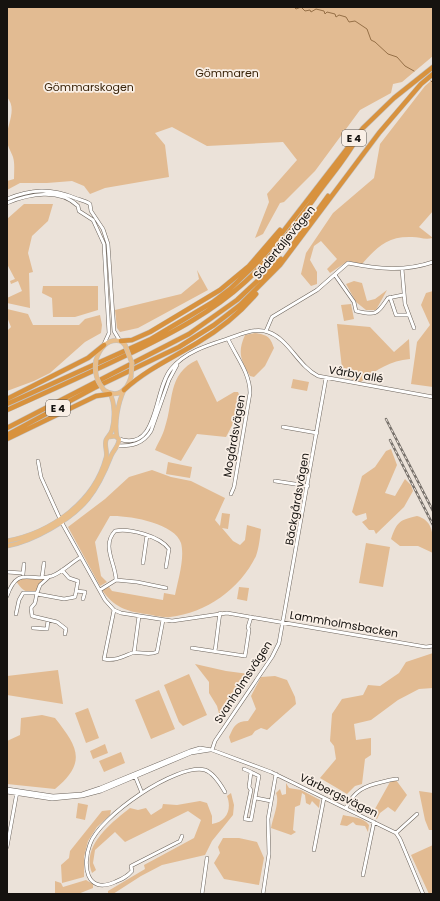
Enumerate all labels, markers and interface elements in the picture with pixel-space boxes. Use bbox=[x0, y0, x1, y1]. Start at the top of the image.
park label: Gömmaren bbox=[195, 65, 259, 81]
park label: Gömmarskogen bbox=[44, 79, 134, 95]
road number: E 4 bbox=[342, 130, 366, 146]
street label: Södertäljevägen bbox=[249, 202, 319, 282]
street label: Vårby allé bbox=[327, 361, 385, 387]
street label: Mogårdsvägen bbox=[219, 393, 249, 479]
road number: E 4 bbox=[46, 400, 70, 416]
street label: Bäckgårdsvägen bbox=[281, 452, 313, 546]
street label: Lammholmsbacken bbox=[289, 607, 399, 641]
street label: Svanholmsvägen bbox=[210, 637, 276, 727]
street label: Vårbergsvägen bbox=[297, 769, 381, 821]

